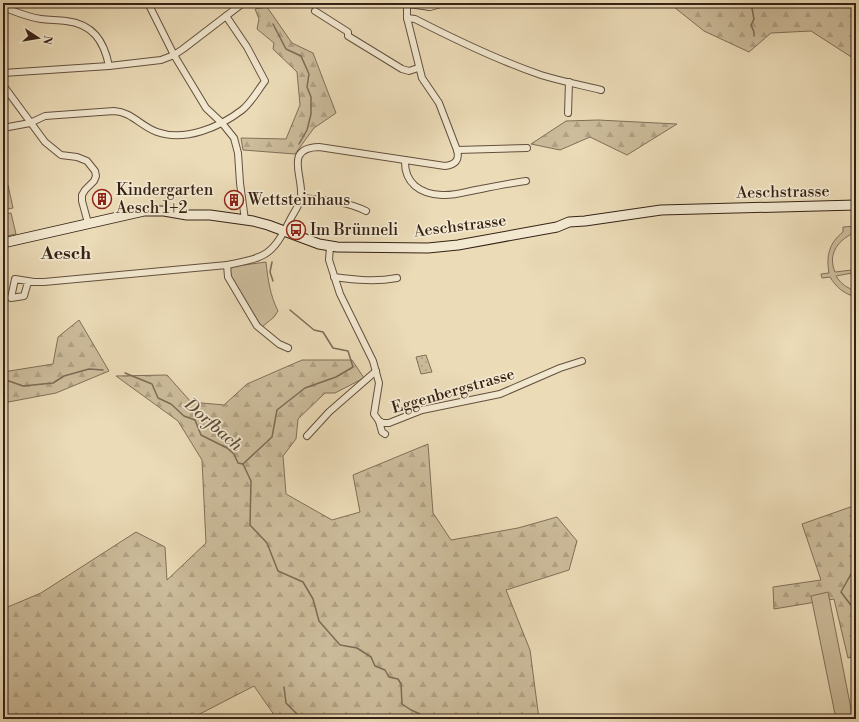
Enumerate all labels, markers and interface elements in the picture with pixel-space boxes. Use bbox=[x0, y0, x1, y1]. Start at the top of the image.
north arrow bbox=[18, 18, 58, 58]
text: N bbox=[39, 34, 55, 46]
place label: Kindergarten Aesch 1+2 bbox=[115, 180, 214, 218]
street label: Aeschstrasse bbox=[735, 181, 830, 203]
building icon: Kindergarten Aesch 1+2 bbox=[91, 188, 113, 210]
building icon: Wettsteinhaus bbox=[223, 189, 245, 211]
place label: Wettsteinhaus bbox=[247, 190, 350, 210]
street label: Aeschstrasse bbox=[412, 210, 507, 242]
bus stop icon: Im Brünneli bbox=[285, 219, 307, 241]
place label: Im Brünneli bbox=[310, 220, 398, 240]
district label: Aesch bbox=[40, 242, 91, 265]
street label: Eggenbergstrasse bbox=[389, 364, 517, 418]
water label: Dorfbach bbox=[179, 393, 247, 457]

